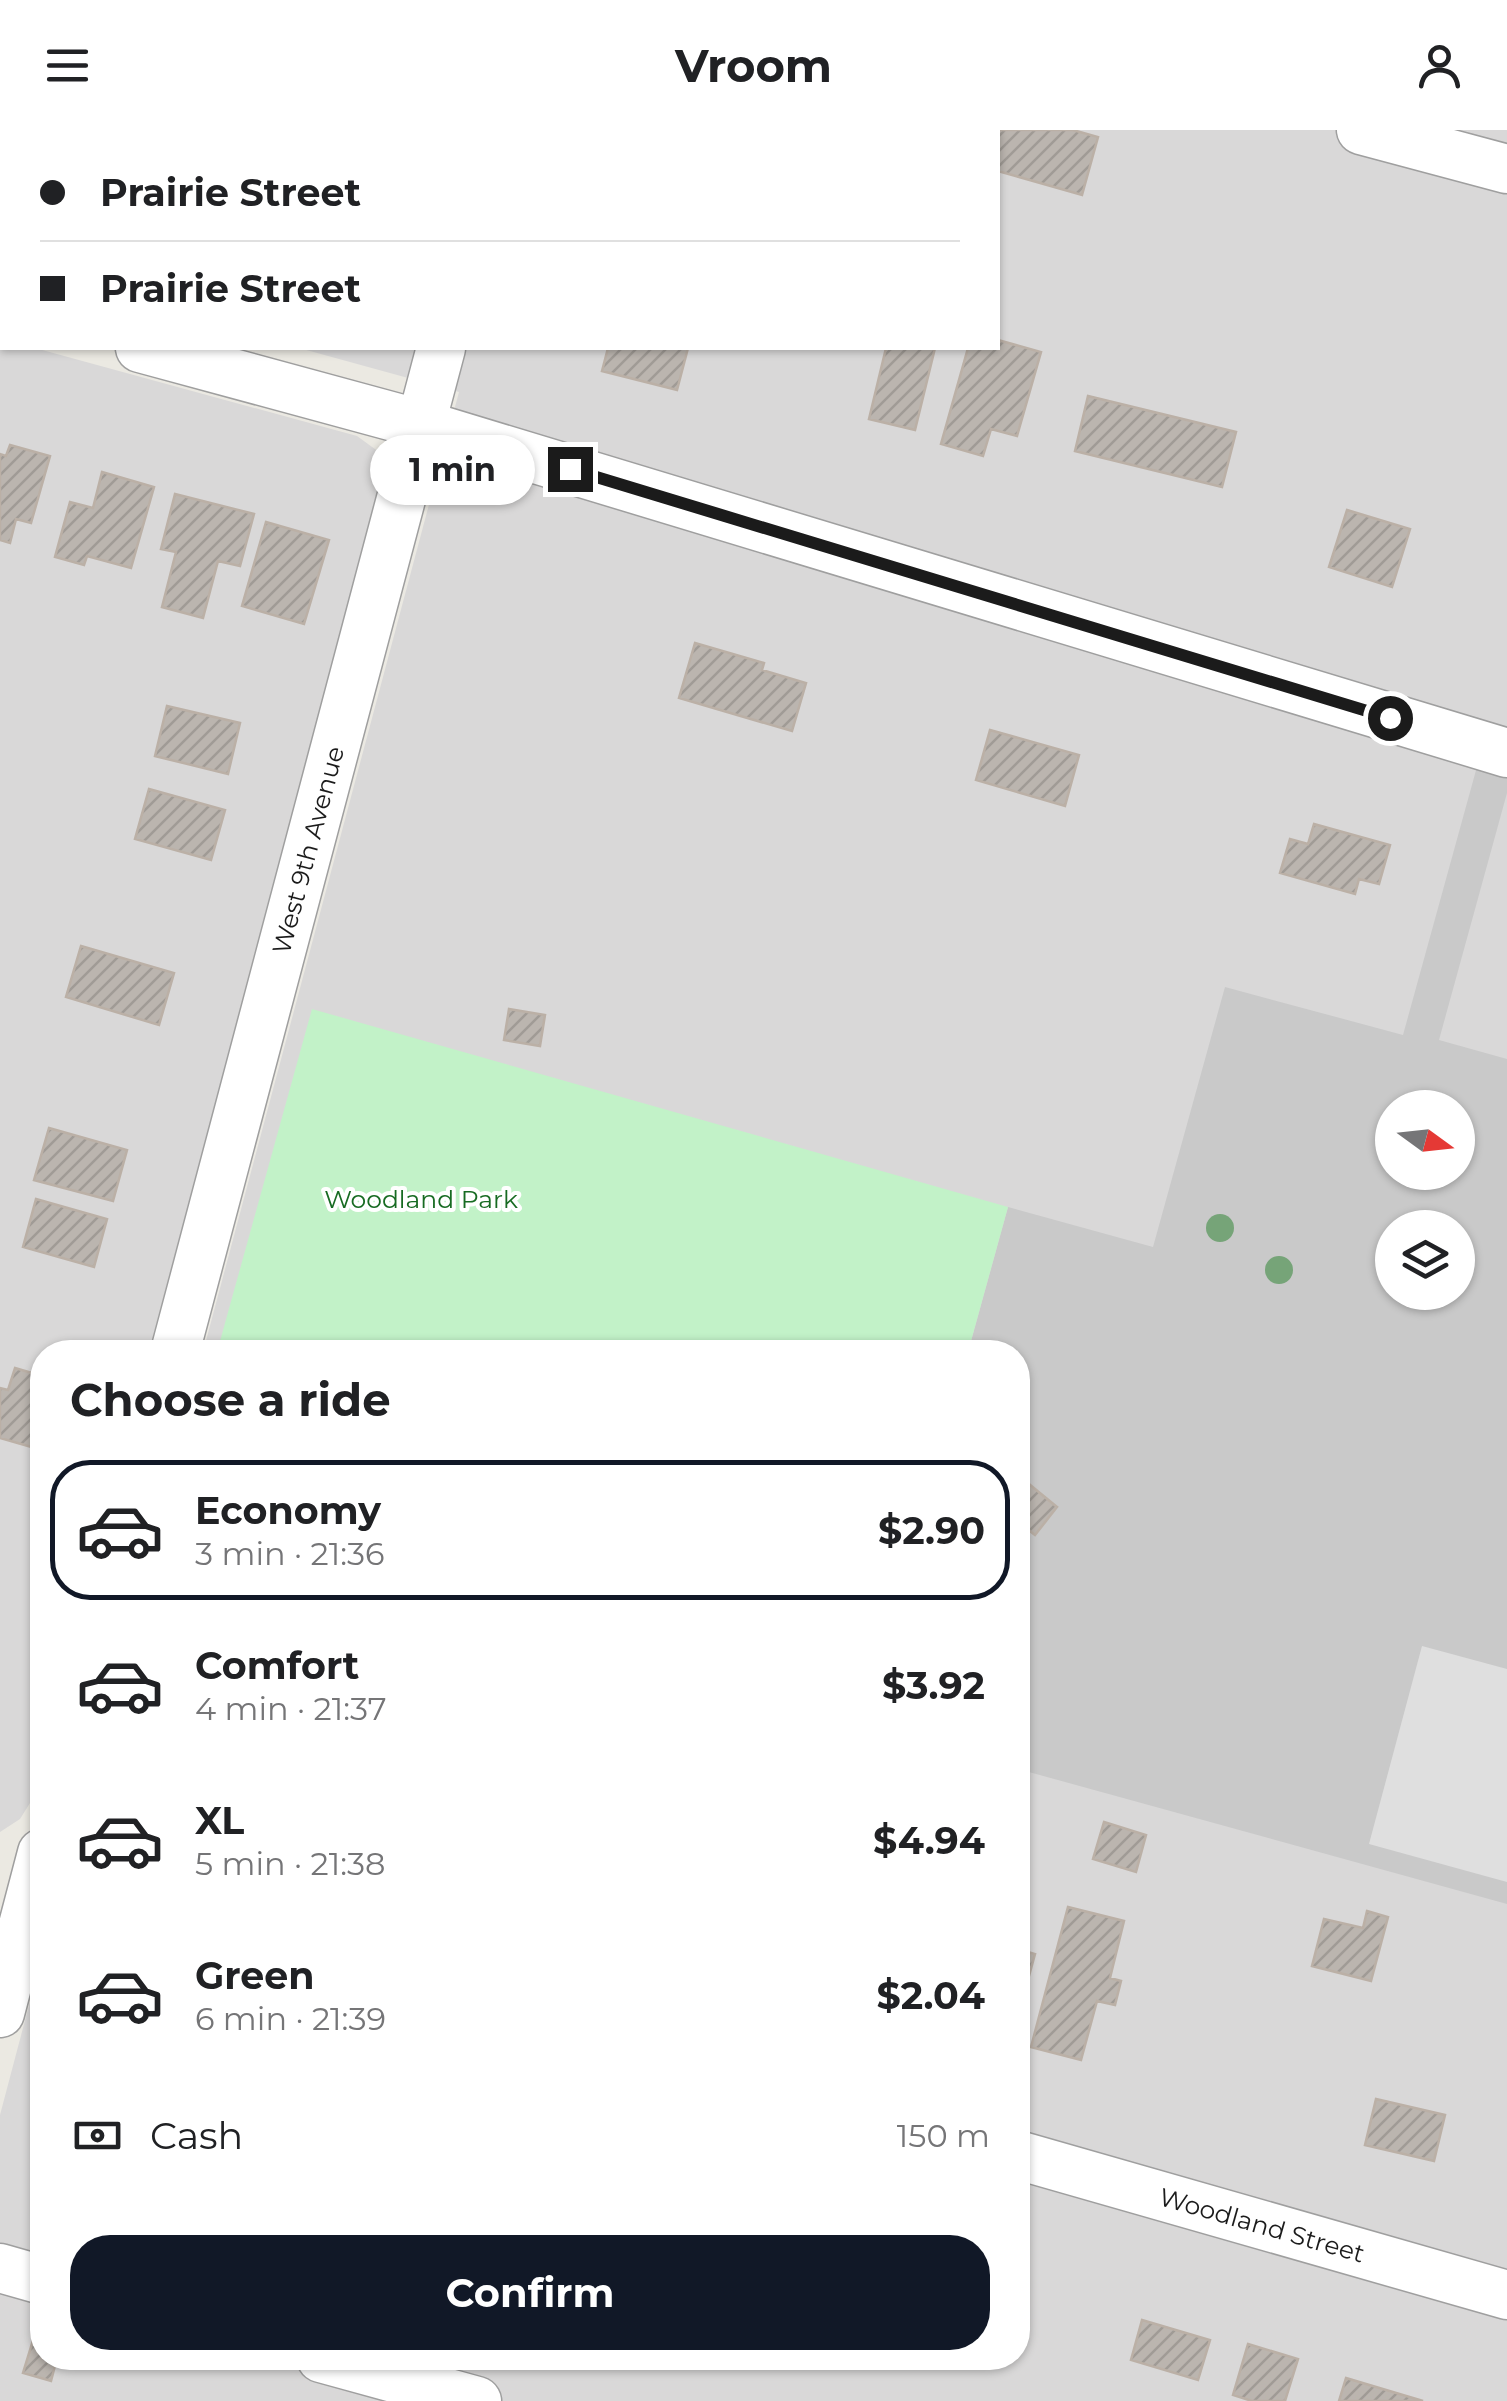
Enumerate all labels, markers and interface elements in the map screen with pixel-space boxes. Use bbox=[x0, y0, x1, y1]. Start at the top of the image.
icon: menu bbox=[40, 38, 95, 93]
text: Vroom bbox=[675, 38, 832, 93]
icon: person bbox=[1412, 38, 1467, 93]
text: Prairie Street bbox=[100, 169, 361, 216]
text: Prairie Street bbox=[100, 265, 361, 312]
callout: 1 min bbox=[370, 434, 535, 504]
route end bbox=[548, 447, 593, 492]
text: 1 min bbox=[409, 450, 496, 489]
route start bbox=[1368, 696, 1413, 741]
street label: West 9th Avenue bbox=[266, 743, 350, 957]
north arrow bbox=[1375, 1090, 1475, 1190]
map controls bbox=[1375, 1090, 1475, 1310]
park label: Woodland Park bbox=[324, 1184, 518, 1214]
button: layers bbox=[1375, 1210, 1475, 1310]
text: Choose a ride bbox=[70, 1372, 391, 1427]
icon: car bbox=[75, 1485, 165, 1575]
text: Economy bbox=[195, 1487, 381, 1534]
text: $2.90 bbox=[878, 1507, 985, 1554]
text: 3 min · 21:36 bbox=[195, 1534, 385, 1573]
icon: car bbox=[75, 1640, 165, 1730]
text: Comfort bbox=[195, 1642, 359, 1689]
text: $3.92 bbox=[882, 1662, 985, 1709]
text: 4 min · 21:37 bbox=[195, 1689, 387, 1728]
icon: car bbox=[75, 1795, 165, 1885]
text: XL bbox=[195, 1797, 244, 1844]
text: $4.94 bbox=[873, 1817, 985, 1864]
text: 5 min · 21:38 bbox=[195, 1844, 386, 1883]
icon: car bbox=[75, 1950, 165, 2040]
text: Green bbox=[195, 1952, 315, 1999]
text: $2.04 bbox=[877, 1972, 985, 2019]
text: 6 min · 21:39 bbox=[195, 1999, 386, 2038]
icon: cash bbox=[70, 2108, 125, 2163]
text: Cash bbox=[150, 2112, 243, 2159]
text: 150 m bbox=[897, 2116, 990, 2155]
street label: Woodland Street bbox=[1156, 2181, 1368, 2269]
button: Confirm bbox=[70, 2235, 990, 2350]

